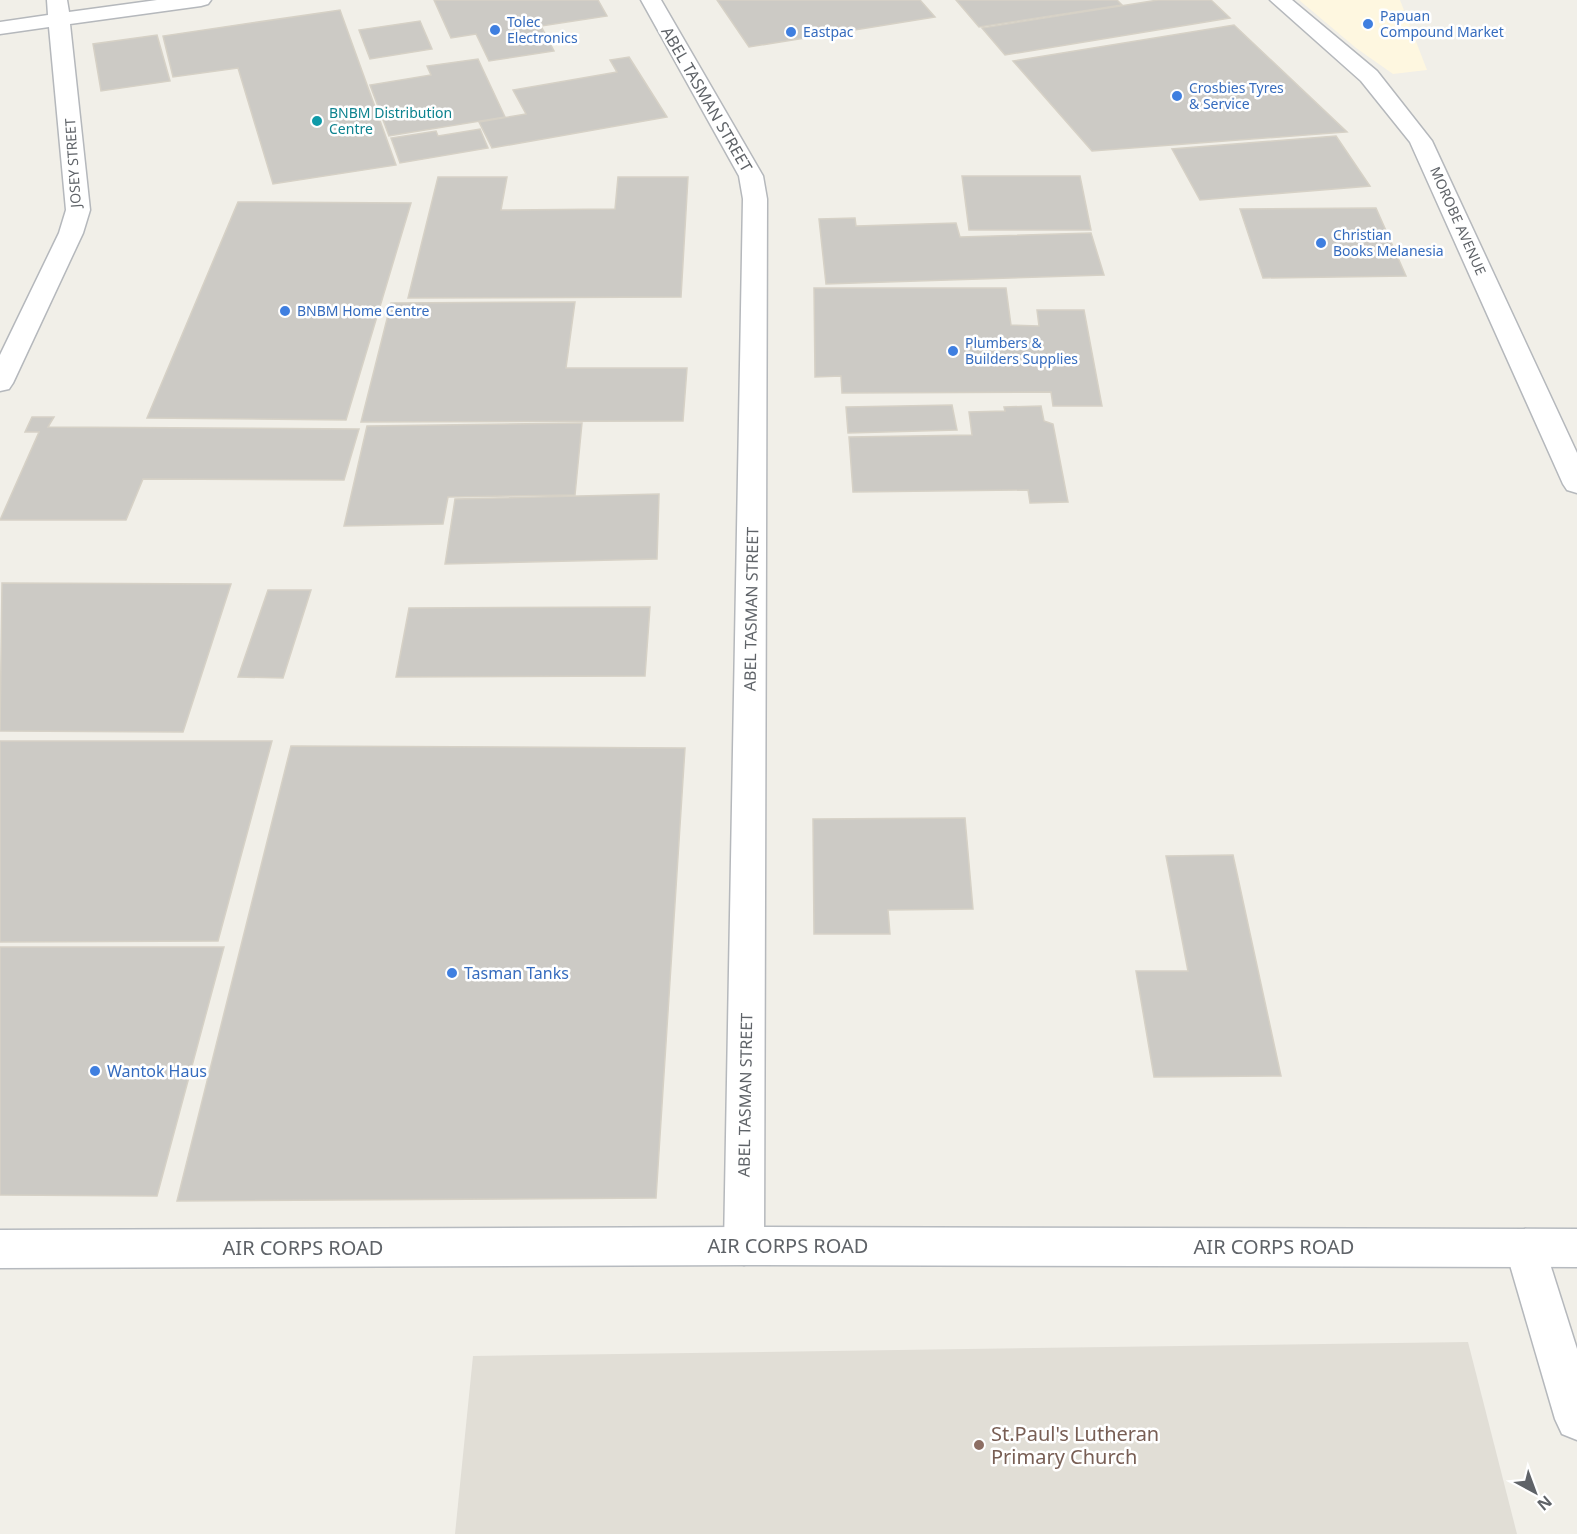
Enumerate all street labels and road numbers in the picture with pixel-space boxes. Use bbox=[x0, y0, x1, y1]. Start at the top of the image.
street label: ABEL TASMAN STREET bbox=[656, 22, 758, 176]
street label: JOSEY STREET bbox=[60, 118, 85, 210]
street label: MOROBE AVENUE bbox=[1426, 163, 1491, 278]
street label: ABEL TASMAN STREET bbox=[739, 527, 763, 691]
street label: ABEL TASMAN STREET bbox=[733, 1013, 757, 1177]
street label: AIR CORPS ROAD bbox=[708, 1232, 868, 1259]
street label: AIR CORPS ROAD bbox=[1194, 1233, 1354, 1260]
street label: AIR CORPS ROAD bbox=[223, 1234, 383, 1261]

